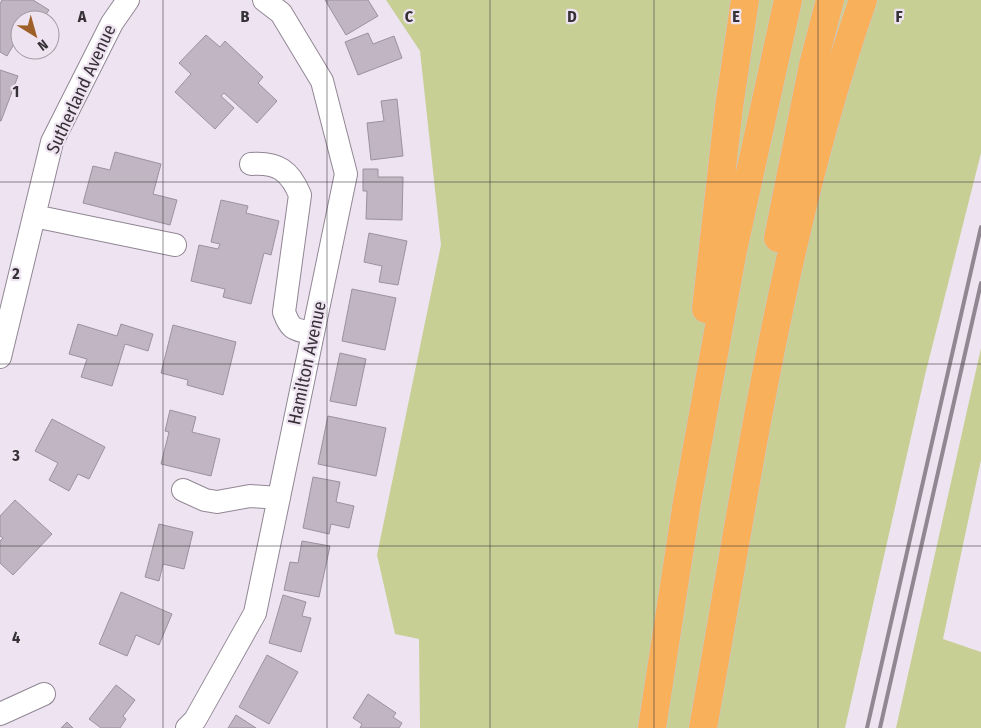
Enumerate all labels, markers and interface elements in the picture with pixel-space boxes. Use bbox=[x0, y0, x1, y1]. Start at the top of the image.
text: A bbox=[77, 7, 87, 26]
text: B bbox=[241, 7, 250, 26]
text: C bbox=[405, 7, 414, 26]
text: D bbox=[567, 7, 577, 26]
text: E bbox=[732, 7, 740, 26]
text: F bbox=[895, 7, 903, 26]
north arrow bbox=[10, 10, 60, 60]
street label: Sutherland Avenue bbox=[41, 21, 121, 157]
text: N bbox=[34, 36, 51, 54]
text: 1 bbox=[13, 82, 19, 101]
text: 2 bbox=[11, 264, 20, 283]
street label: Hamilton Avenue bbox=[283, 299, 331, 427]
text: 3 bbox=[11, 446, 20, 465]
text: 4 bbox=[12, 628, 20, 647]

